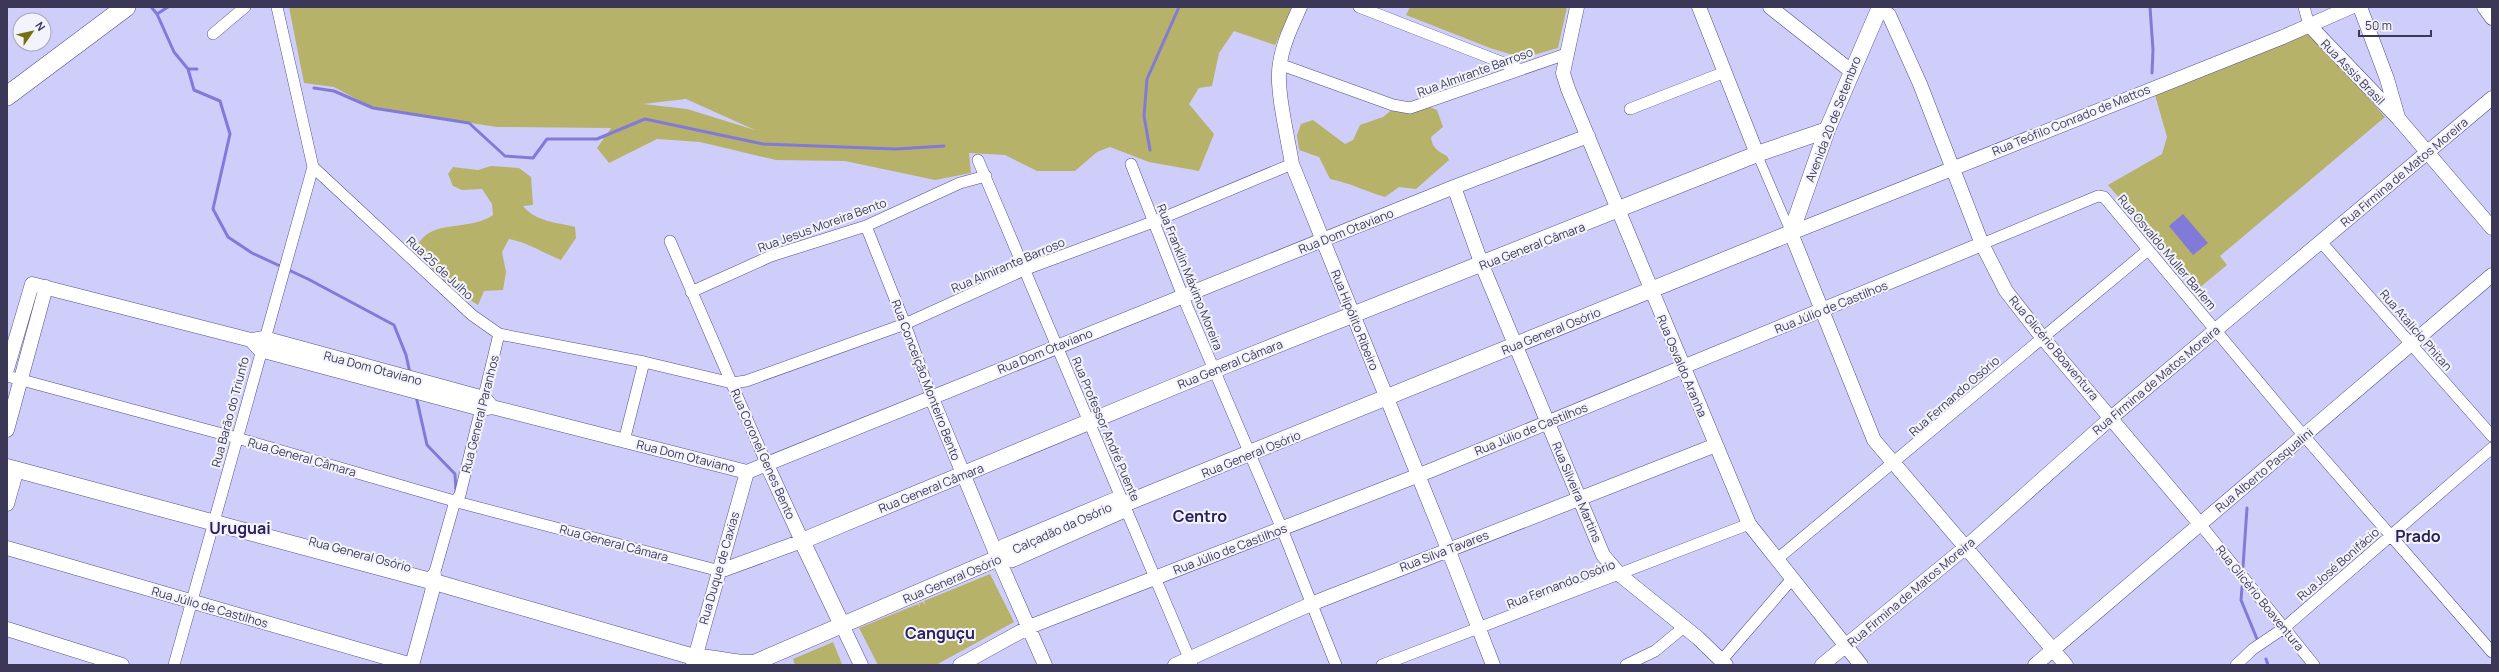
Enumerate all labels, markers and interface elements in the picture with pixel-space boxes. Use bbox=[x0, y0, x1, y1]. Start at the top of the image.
north arrow bbox=[12, 12, 52, 52]
scale bar bbox=[2359, 12, 2431, 38]
text: 50 m bbox=[2365, 17, 2392, 34]
text: N bbox=[32, 19, 49, 34]
street label: Rua Assis Brasil bbox=[2317, 35, 2389, 109]
street label: Rua Almirante Barroso bbox=[1415, 43, 1535, 101]
street label: Avenida 20 de Setembro bbox=[1801, 54, 1865, 184]
street label: Rua Teófilo Conrado de Mattos bbox=[1989, 80, 2153, 160]
street label: Rua Firmina de Matos Moreira bbox=[2337, 114, 2471, 230]
street label: Rua Osvaldo Muller Barlem bbox=[2114, 191, 2220, 313]
street label: Rua Jesus Moreira Bento bbox=[755, 194, 889, 256]
street label: Rua Franklin Máximo Moreira bbox=[1153, 201, 1227, 353]
street label: Rua Dom Otaviano bbox=[1296, 204, 1396, 258]
street label: Rua General Câmara bbox=[1477, 218, 1587, 274]
street label: Rua 25 de Julho bbox=[403, 232, 477, 304]
street label: Rua Almirante Barroso bbox=[949, 233, 1067, 297]
street label: Rua Hipólito Ribeiro bbox=[1327, 267, 1383, 373]
street label: Rua Júlio de Castilhos bbox=[1772, 277, 1890, 337]
street label: Rua Atalicio Phitan bbox=[2376, 286, 2456, 374]
street label: Rua Glicério Boaventura bbox=[2005, 292, 2103, 404]
street label: Rua Conceição Monteiro Bento bbox=[887, 297, 965, 463]
street label: Rua General Osório bbox=[1499, 303, 1603, 359]
street label: Rua Osvaldo Aranha bbox=[1653, 312, 1711, 420]
street label: Rua Firmina de Matos Moreira bbox=[2089, 322, 2223, 438]
street label: Rua Dom Otaviano bbox=[995, 324, 1095, 378]
street label: Rua General Câmara bbox=[1175, 335, 1285, 393]
street label: Rua Dom Otaviano bbox=[322, 347, 424, 389]
street label: Rua Fernando Osório bbox=[1905, 352, 2003, 440]
street label: Rua General Paranhos bbox=[457, 353, 503, 475]
street label: Rua Professor André Puente bbox=[1068, 354, 1144, 504]
street label: Rua Barão do Triunfo bbox=[207, 355, 253, 469]
street label: Rua Coronel Genes Bento bbox=[727, 386, 799, 522]
street label: Rua Júlio de Castilhos bbox=[1472, 399, 1590, 459]
street label: Rua Alberto Pasqualini bbox=[2211, 424, 2317, 516]
street label: Rua General Osório bbox=[1199, 426, 1303, 482]
street label: Rua General Câmara bbox=[246, 433, 358, 481]
street label: Rua Dom Otaviano bbox=[635, 436, 737, 476]
street label: Rua Silveira Martins bbox=[1548, 439, 1606, 545]
street label: Rua General Câmara bbox=[876, 459, 986, 517]
street label: Calçadão da Osório bbox=[1010, 498, 1114, 558]
district label: Centro bbox=[1173, 505, 1227, 527]
street label: Rua Duque de Caxias bbox=[695, 510, 743, 626]
district label: Uruguai bbox=[209, 517, 271, 539]
street label: Rua Júlio de Castilhos bbox=[1171, 519, 1289, 579]
street label: Rua General Câmara bbox=[558, 520, 670, 566]
street label: Rua José Bonifácio bbox=[2293, 524, 2383, 604]
district label: Prado bbox=[2395, 525, 2441, 547]
street label: Rua Silva Tavares bbox=[1397, 526, 1491, 576]
street label: Rua General Osório bbox=[307, 532, 413, 576]
street label: Rua Firmina de Matos Moreira bbox=[1844, 534, 1978, 650]
street label: Rua Glicério Boaventura bbox=[2212, 542, 2308, 654]
street label: Rua General Osório bbox=[900, 551, 1004, 607]
street label: Rua Fernando Osório bbox=[1504, 556, 1618, 612]
street label: Rua Júlio de Castilhos bbox=[150, 582, 270, 632]
district label: Canguçu bbox=[905, 622, 975, 644]

